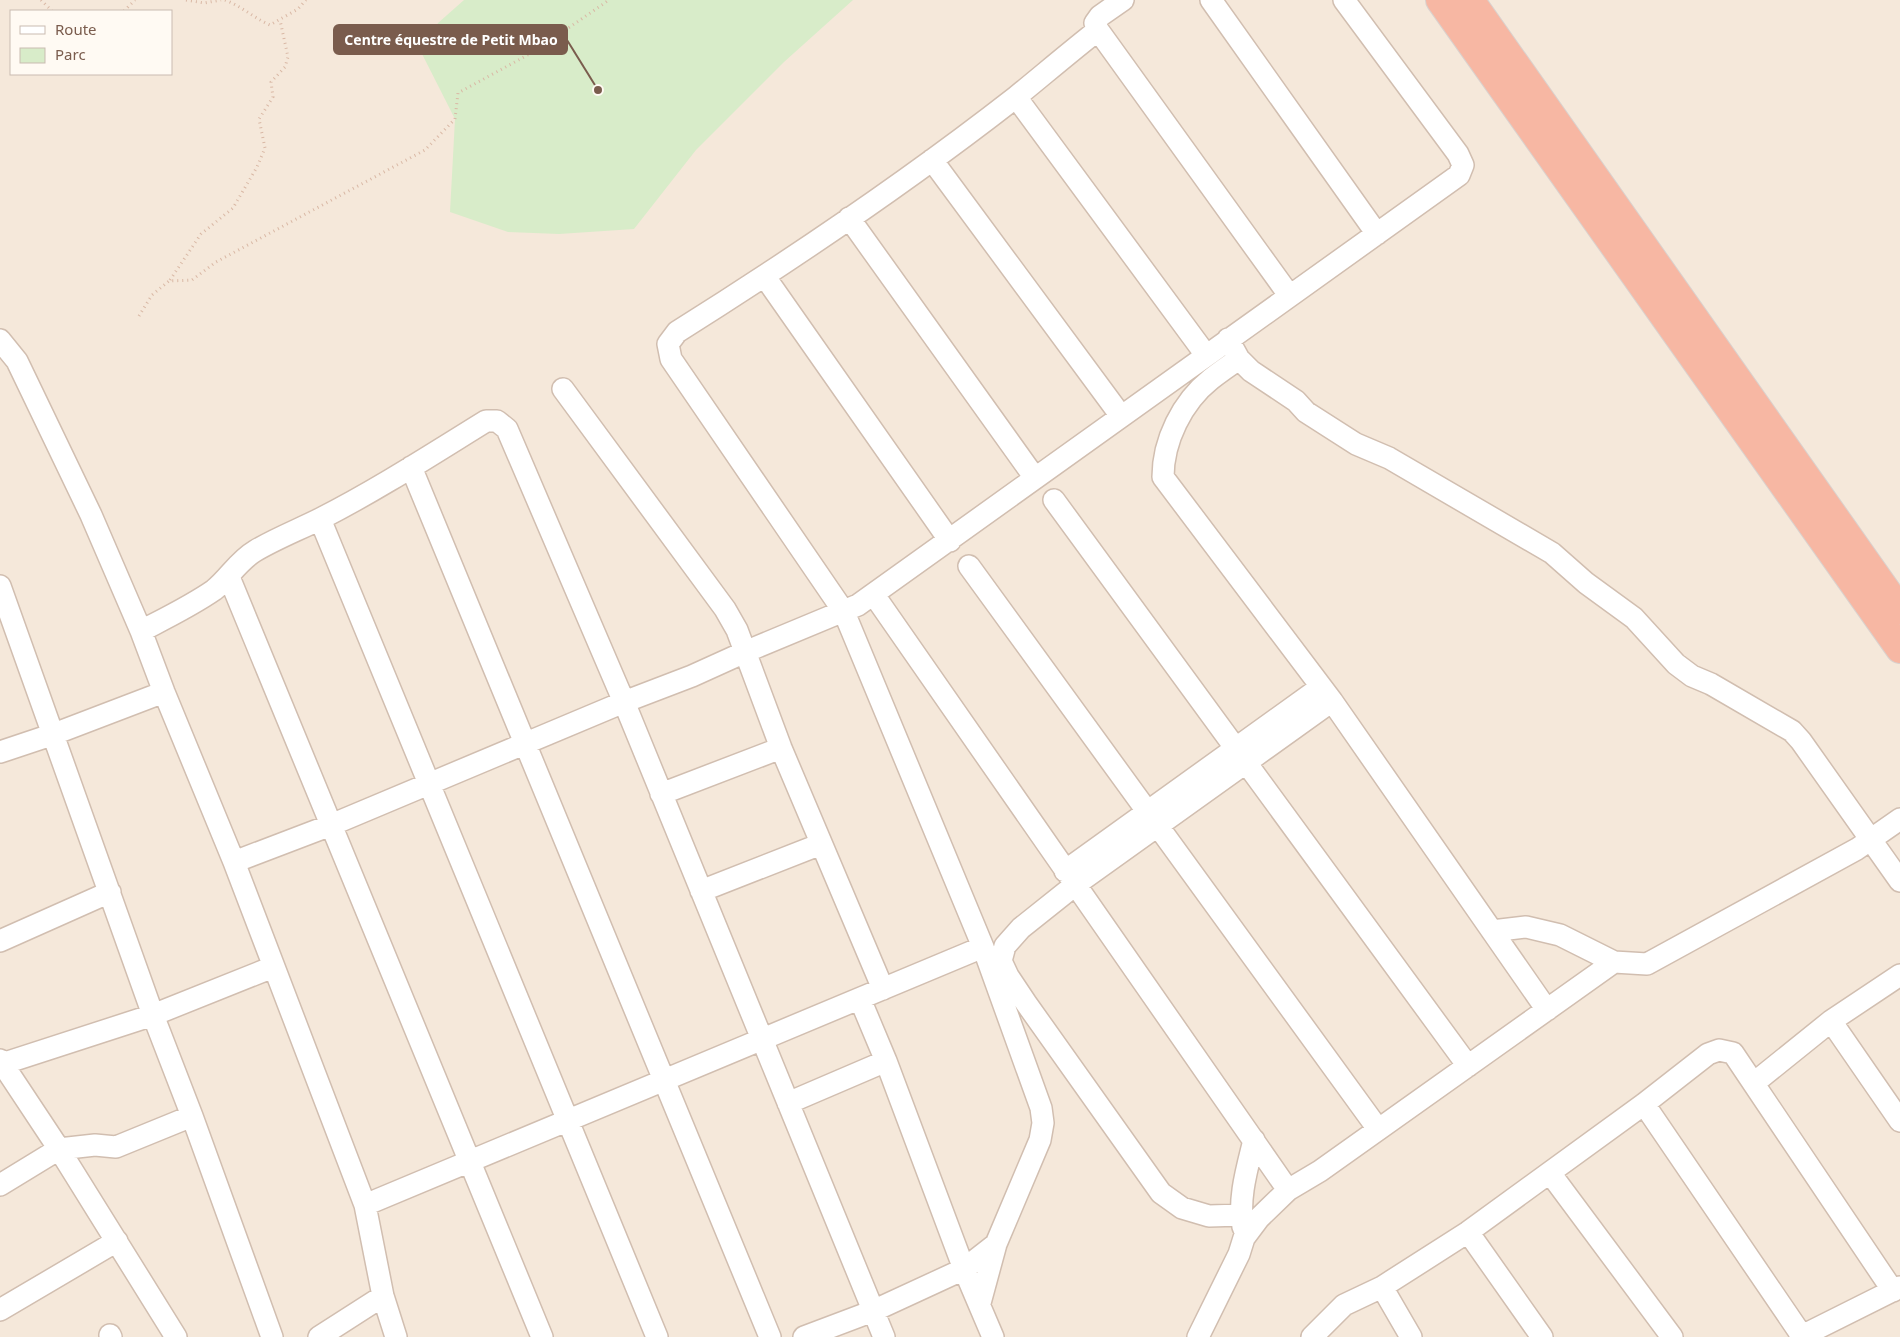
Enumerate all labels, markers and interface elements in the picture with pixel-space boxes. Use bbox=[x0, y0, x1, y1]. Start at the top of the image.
legend bbox=[10, 10, 172, 75]
text: Route bbox=[55, 19, 97, 39]
callout: Centre équestre de Petit Mbao bbox=[334, 25, 567, 54]
text: Centre équestre de Petit Mbao bbox=[344, 30, 558, 49]
text: Parc bbox=[55, 44, 86, 64]

